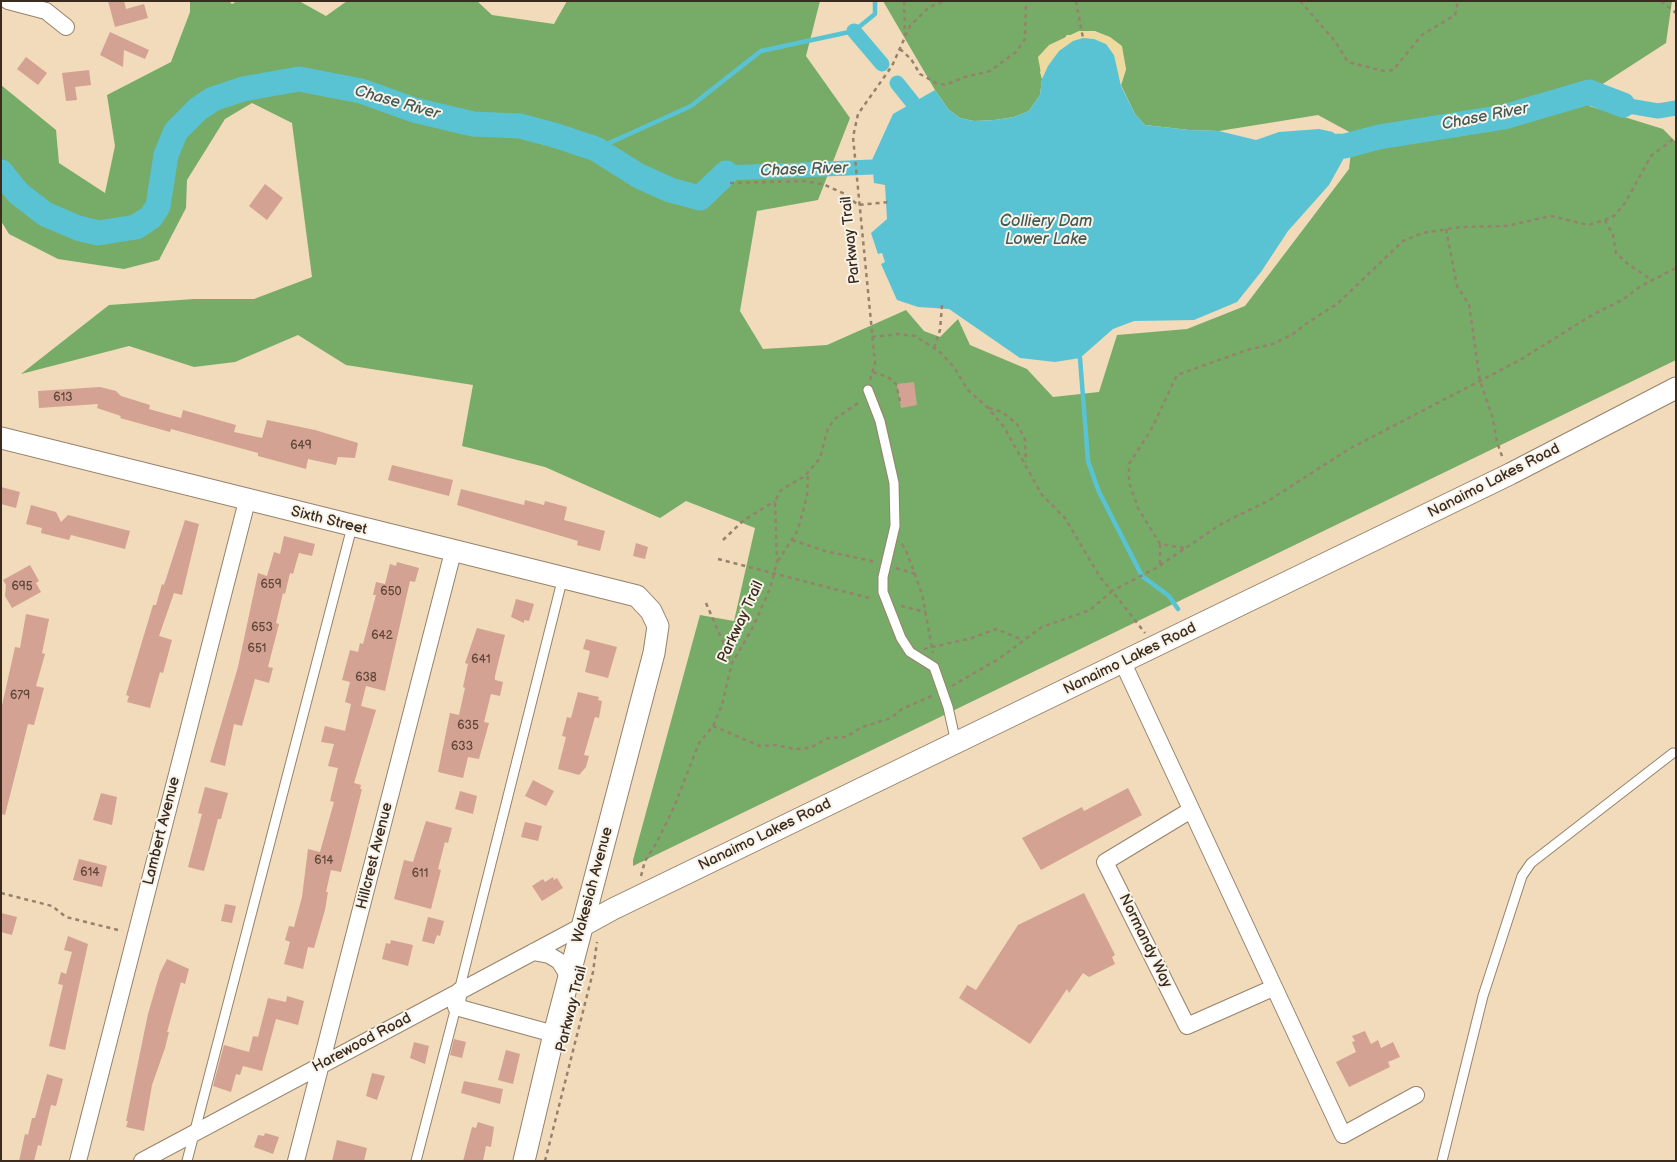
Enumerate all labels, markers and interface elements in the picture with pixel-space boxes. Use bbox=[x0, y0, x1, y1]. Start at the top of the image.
water label: Chase River bbox=[352, 82, 442, 124]
water label: Chase River bbox=[1440, 99, 1530, 135]
water label: Chase River bbox=[760, 159, 848, 181]
street label: Parkway Trail bbox=[837, 195, 865, 285]
water label: Colliery Dam Lower Lake bbox=[1000, 212, 1092, 250]
house number: 613 bbox=[53, 391, 73, 405]
house number: 649 bbox=[290, 439, 312, 453]
street label: Nanaimo Lakes Road bbox=[1425, 440, 1563, 522]
street label: Sixth Street bbox=[289, 503, 369, 539]
house number: 659 bbox=[260, 578, 282, 592]
street label: Parkway Trail bbox=[714, 578, 768, 666]
house number: 695 bbox=[11, 580, 33, 594]
house number: 650 bbox=[380, 585, 402, 599]
street label: Nanaimo Lakes Road bbox=[1061, 619, 1199, 699]
house number: 653 bbox=[251, 621, 273, 635]
house number: 642 bbox=[371, 629, 393, 643]
house number: 651 bbox=[248, 642, 266, 656]
house number: 641 bbox=[471, 653, 491, 667]
house number: 638 bbox=[355, 671, 377, 685]
house number: 679 bbox=[10, 689, 30, 703]
house number: 635 bbox=[457, 719, 479, 733]
house number: 633 bbox=[451, 740, 473, 754]
street label: Lambert Avenue bbox=[140, 775, 184, 887]
street label: Nanaimo Lakes Road bbox=[696, 795, 834, 875]
street label: Hillcrest Avenue bbox=[353, 801, 397, 911]
street label: Wakesiah Avenue bbox=[569, 825, 617, 945]
house number: 614 bbox=[314, 854, 334, 868]
house number: 614 bbox=[80, 866, 100, 880]
house number: 611 bbox=[412, 867, 428, 881]
street label: Normandy Way bbox=[1115, 891, 1175, 991]
street label: Parkway Trail bbox=[553, 964, 591, 1054]
street label: Harewood Road bbox=[309, 1009, 415, 1077]

